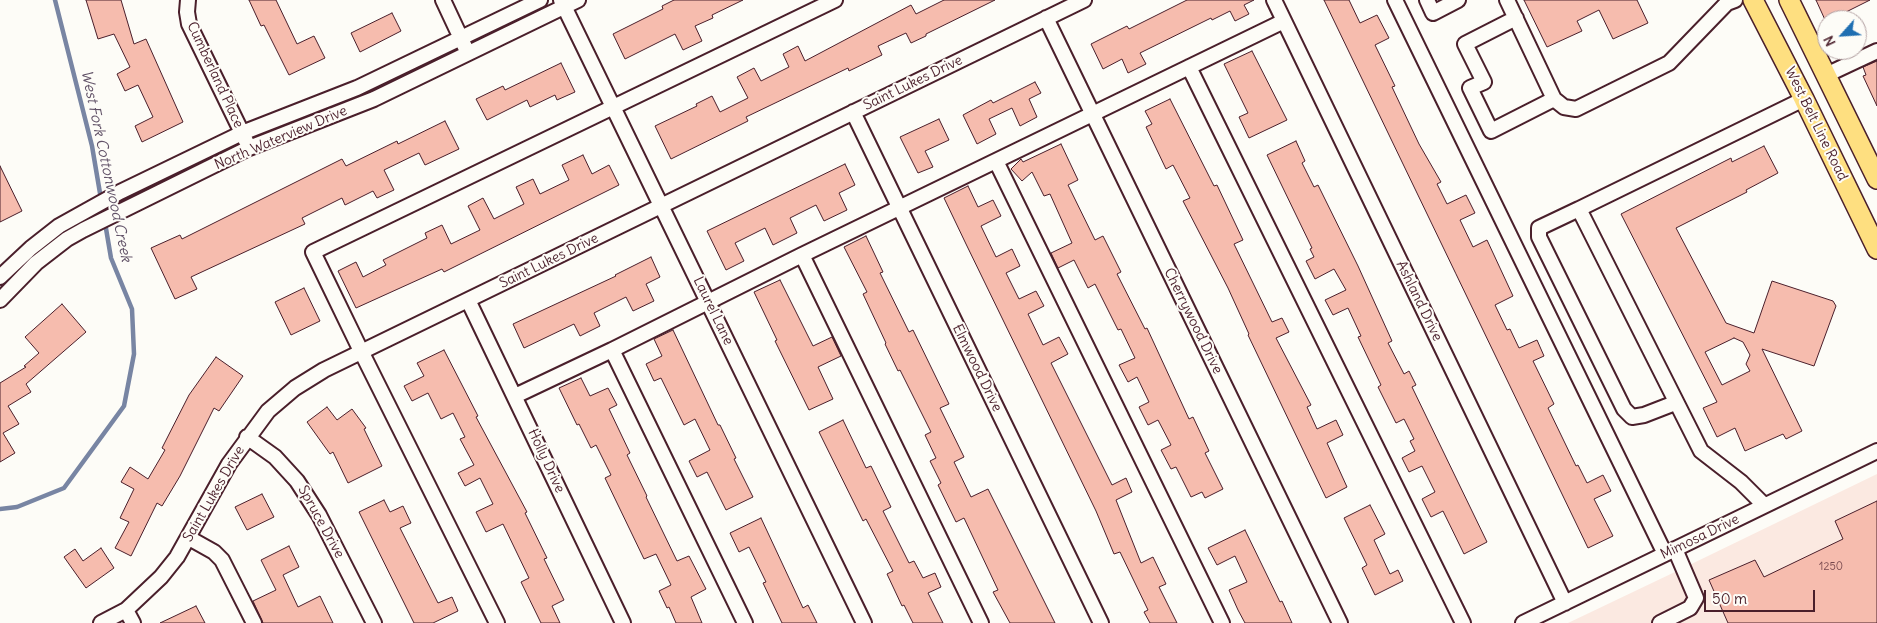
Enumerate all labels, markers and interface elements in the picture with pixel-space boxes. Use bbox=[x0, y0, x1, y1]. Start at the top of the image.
north arrow bbox=[1817, 10, 1867, 60]
street label: Cumberland Place bbox=[183, 19, 247, 131]
text: N bbox=[1819, 33, 1840, 49]
street label: Saint Lukes Drive bbox=[861, 52, 965, 114]
street label: West Belt Line Road bbox=[1781, 64, 1851, 184]
water label: West Fork Cottonwood Creek bbox=[77, 68, 135, 264]
street label: North Waterview Drive bbox=[212, 102, 350, 174]
street label: Saint Lukes Drive bbox=[497, 230, 601, 292]
street label: Ashland Drive bbox=[1392, 258, 1446, 344]
street label: Cherrywood Drive bbox=[1160, 265, 1226, 377]
street label: Laurel Lane bbox=[689, 274, 737, 348]
street label: Elmwood Drive bbox=[949, 322, 1005, 414]
street label: Holly Drive bbox=[524, 426, 568, 496]
street label: Saint Lukes Drive bbox=[180, 443, 248, 545]
street label: Spruce Drive bbox=[294, 483, 348, 561]
street label: Mimosa Drive bbox=[1658, 511, 1742, 563]
house number: 1250 bbox=[1819, 560, 1843, 574]
scale bar bbox=[1707, 580, 1818, 612]
text: 50 m bbox=[1712, 589, 1747, 608]

